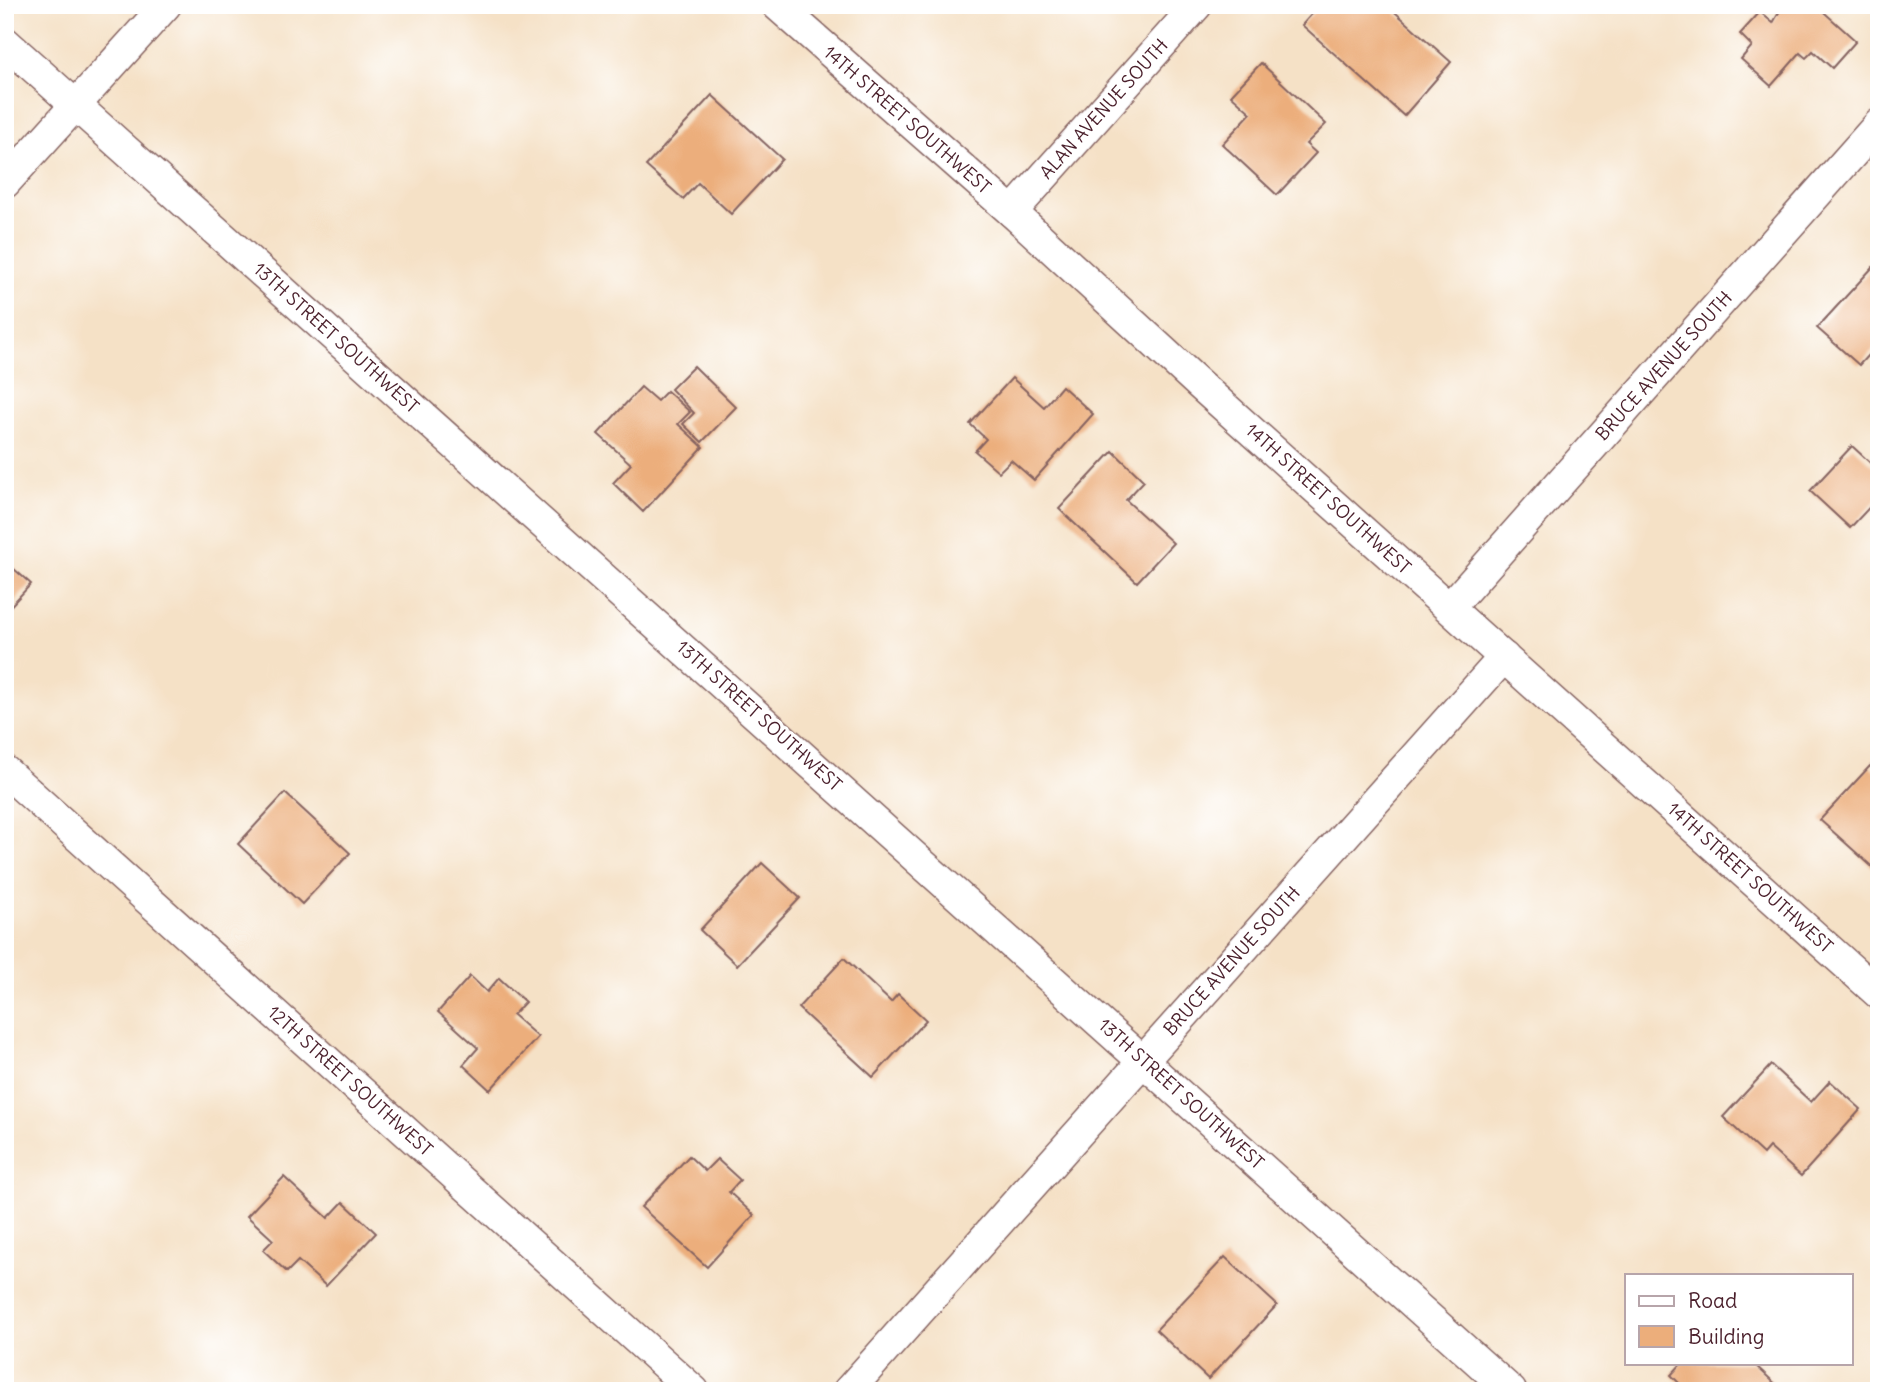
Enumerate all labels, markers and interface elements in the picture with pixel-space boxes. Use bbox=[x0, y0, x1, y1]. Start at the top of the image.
street label: ALAN AVENUE SOUTH bbox=[1035, 34, 1173, 183]
street label: 14TH STREET SOUTHWEST bbox=[819, 41, 996, 199]
street label: 13TH STREET SOUTHWEST bbox=[249, 257, 424, 418]
street label: BRUCE AVENUE SOUTH bbox=[1590, 286, 1737, 445]
street label: 14TH STREET SOUTHWEST bbox=[1241, 418, 1416, 579]
street label: 13TH STREET SOUTHWEST bbox=[672, 635, 847, 796]
street label: 14TH STREET SOUTHWEST bbox=[1663, 797, 1838, 958]
street label: BRUCE AVENUE SOUTH bbox=[1158, 881, 1305, 1040]
street label: 12TH STREET SOUTHWEST bbox=[263, 1001, 437, 1161]
street label: 13TH STREET SOUTHWEST bbox=[1094, 1013, 1269, 1174]
legend bbox=[1625, 1274, 1853, 1364]
text: Road bbox=[1688, 1287, 1737, 1314]
text: Building bbox=[1688, 1323, 1764, 1350]

